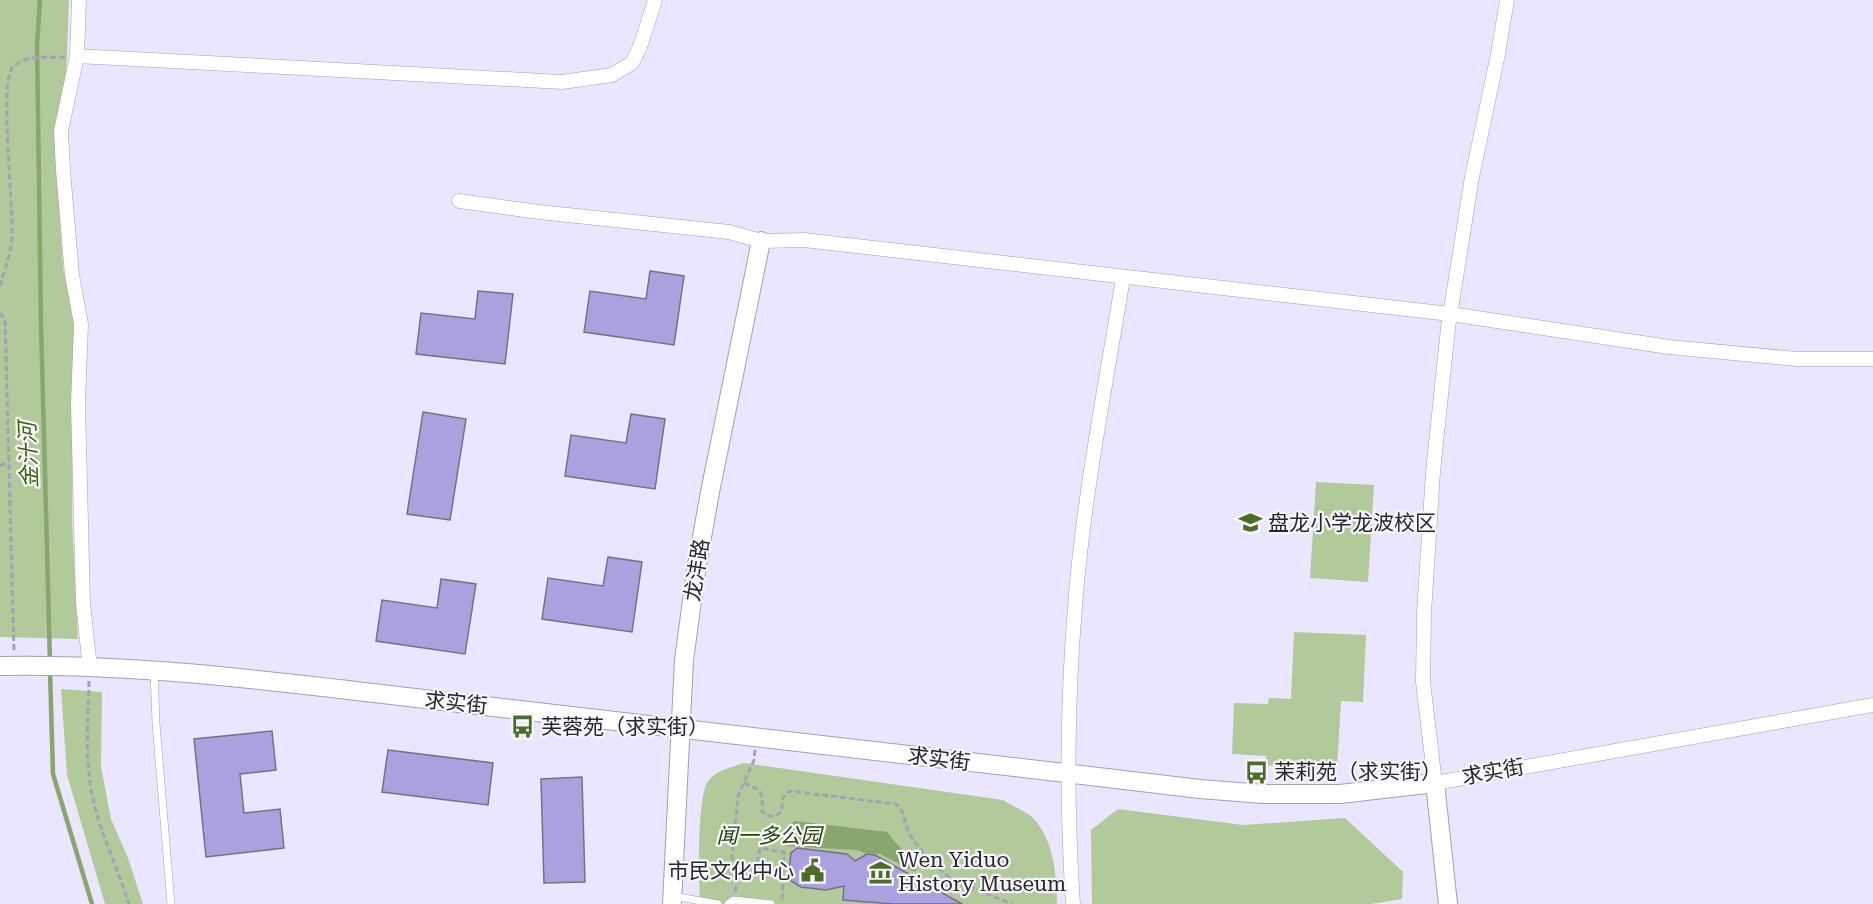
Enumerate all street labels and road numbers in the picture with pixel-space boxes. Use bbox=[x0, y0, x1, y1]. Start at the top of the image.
street label: 龙沣路 bbox=[680, 537, 714, 603]
street label: 求实街 bbox=[423, 688, 489, 718]
street label: 求实街 bbox=[906, 743, 972, 775]
street label: 求实街 bbox=[1460, 755, 1526, 789]

